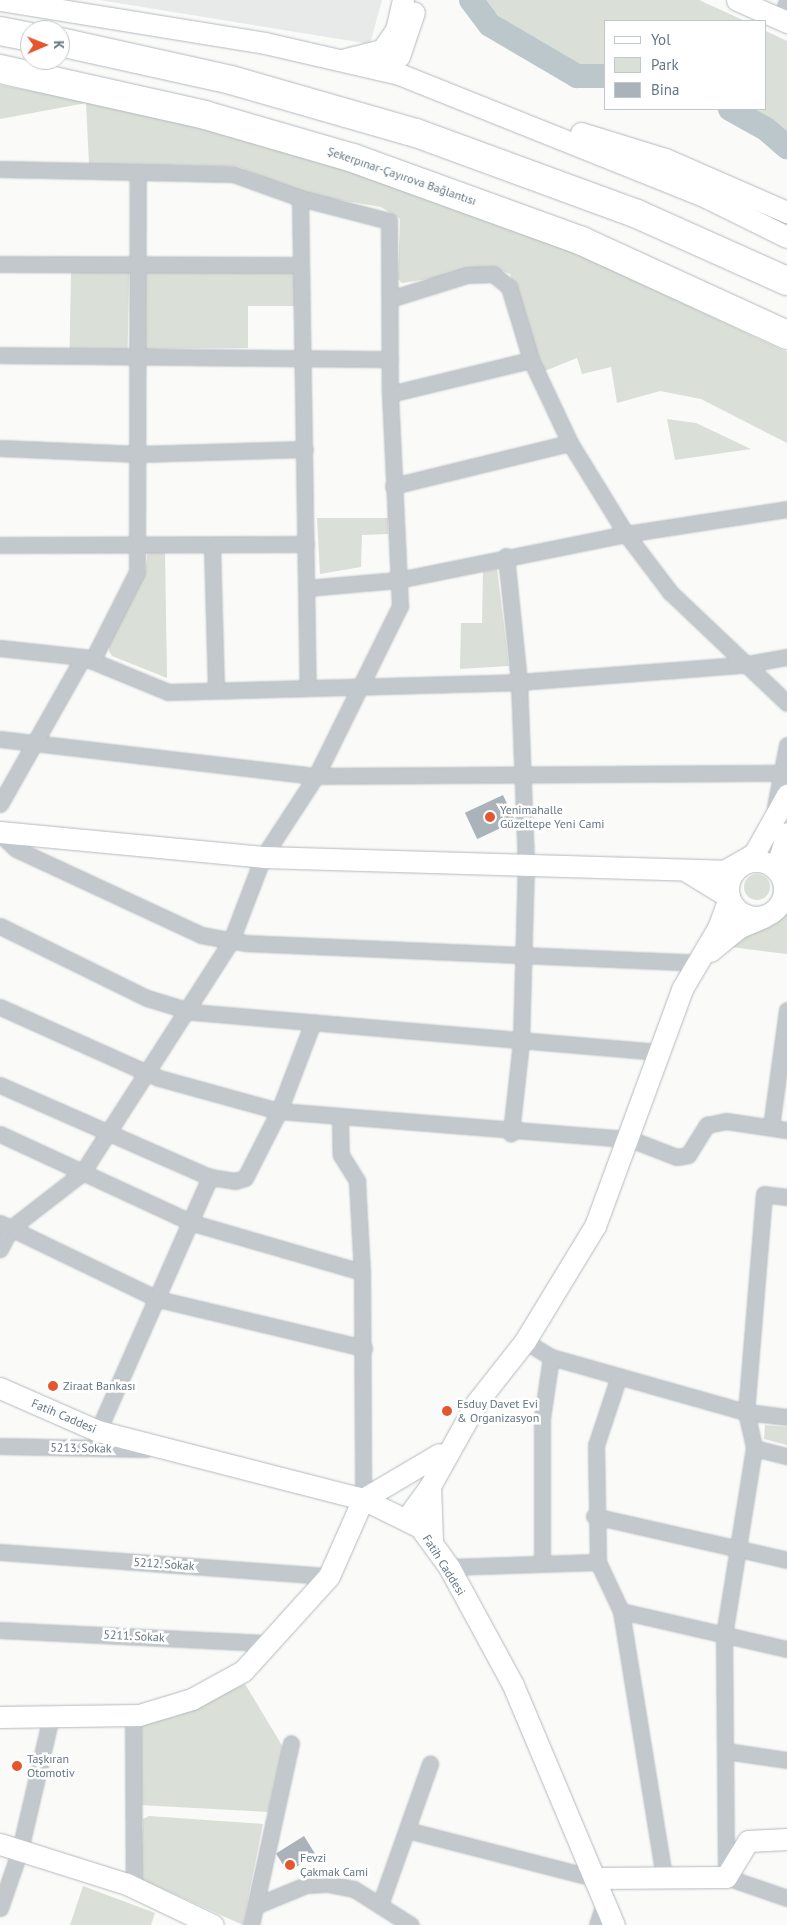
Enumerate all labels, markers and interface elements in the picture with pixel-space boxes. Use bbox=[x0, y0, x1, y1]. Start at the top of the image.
north arrow bbox=[20, 20, 70, 70]
legend bbox=[604, 20, 767, 110]
text: Yol bbox=[651, 30, 671, 49]
text: K bbox=[50, 40, 68, 49]
text: Park bbox=[651, 55, 679, 74]
text: Bina bbox=[651, 80, 679, 99]
street label: Şekerpınar-Çayırova Bağlantısı bbox=[326, 144, 478, 208]
place label: Yenimahalle Güzeltepe Yeni Cami bbox=[500, 803, 605, 831]
marker: Yenimahalle Güzeltepe Yeni Cami bbox=[484, 811, 496, 823]
place label: Ziraat Bankası bbox=[63, 1379, 136, 1393]
marker: Ziraat Bankası bbox=[47, 1380, 59, 1392]
street label: Fatih Caddesi bbox=[29, 1396, 99, 1436]
place label: Esduy Davet Evi & Organizasyon bbox=[457, 1397, 539, 1425]
marker: Esduy Davet Evi & Organizasyon bbox=[441, 1405, 453, 1417]
street label: 5213. Sokak bbox=[50, 1440, 112, 1456]
street label: Fatih Caddesi bbox=[420, 1532, 468, 1598]
street label: 5212. Sokak bbox=[132, 1555, 196, 1573]
street label: 5211. Sokak bbox=[103, 1627, 165, 1645]
place label: Taşkıran Otomotiv bbox=[27, 1752, 75, 1780]
marker: Taşkıran Otomotiv bbox=[11, 1760, 23, 1772]
place label: Fevzi Çakmak Cami bbox=[300, 1851, 369, 1879]
marker: Fevzi Çakmak Cami bbox=[284, 1859, 296, 1871]

